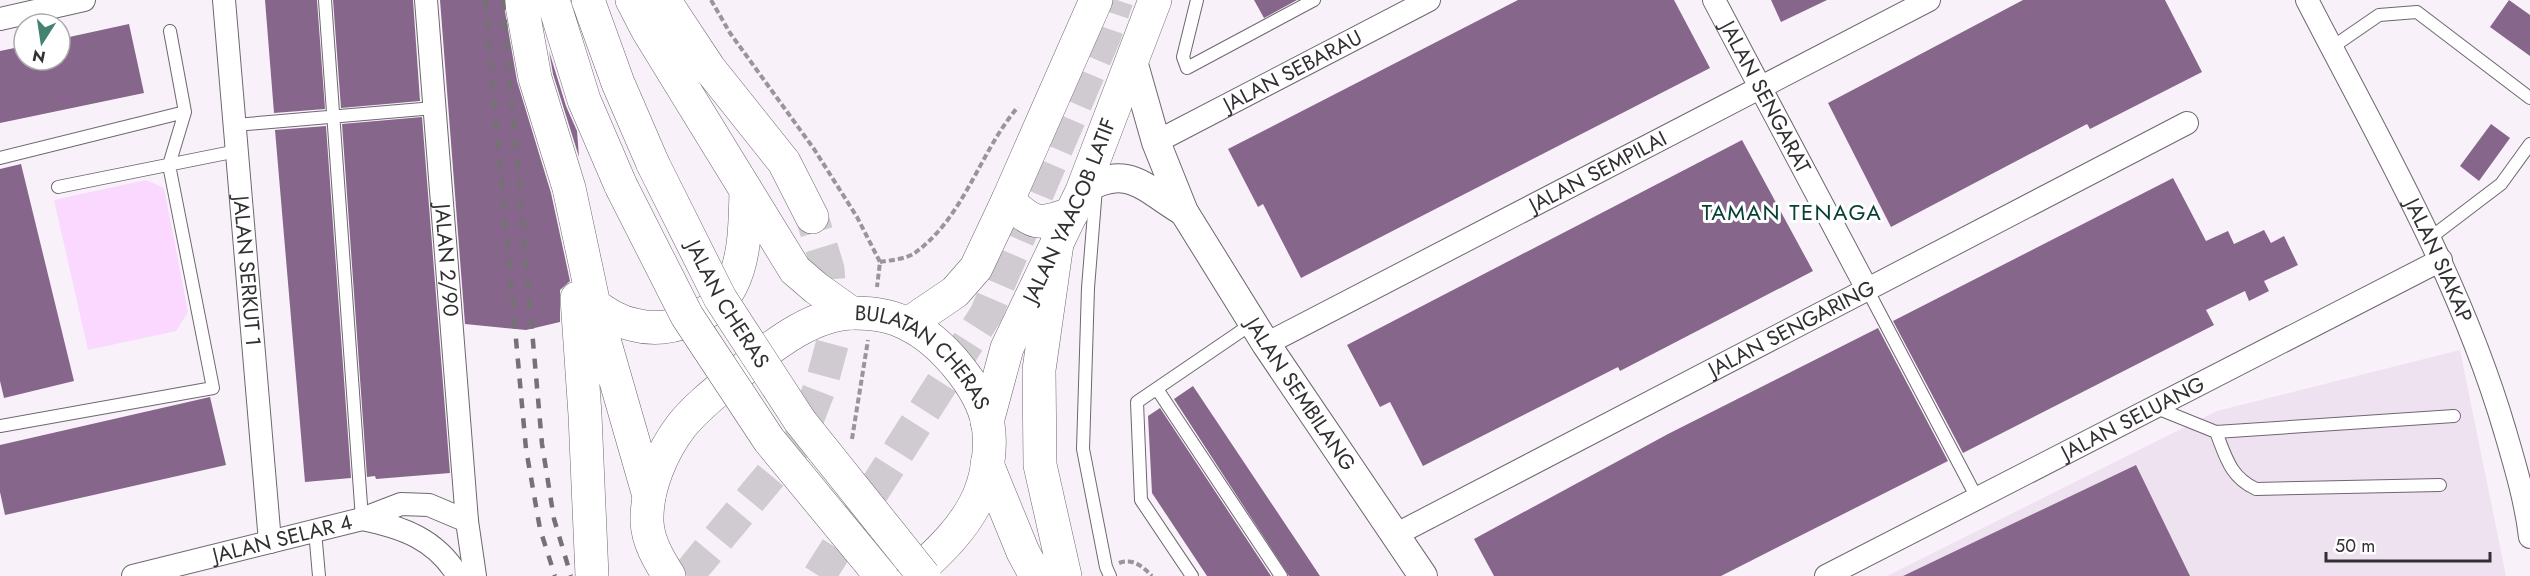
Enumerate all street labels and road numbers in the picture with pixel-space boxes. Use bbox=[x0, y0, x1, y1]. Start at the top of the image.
street label: JALAN SENGARAT bbox=[1711, 13, 1818, 179]
street label: JALAN SEBARAU bbox=[1215, 22, 1367, 121]
street label: JALAN YAACOB LATIF bbox=[1014, 113, 1124, 311]
street label: JALAN SEMPILAI bbox=[1521, 124, 1672, 221]
street label: JALAN SIAKAP bbox=[2396, 191, 2480, 327]
street label: JALAN SERKUT 1 bbox=[225, 192, 268, 347]
street label: JALAN 2/90 bbox=[427, 200, 466, 318]
street label: JALAN CHERAS bbox=[677, 233, 777, 374]
street label: JALAN SENGARING bbox=[1700, 273, 1880, 386]
street label: BULATAN CHERAS bbox=[854, 298, 997, 415]
street label: JALAN SEMBILANG bbox=[1237, 309, 1363, 477]
street label: JALAN SELUANG bbox=[2053, 369, 2210, 469]
street label: JALAN SELAR 4 bbox=[207, 507, 355, 571]

